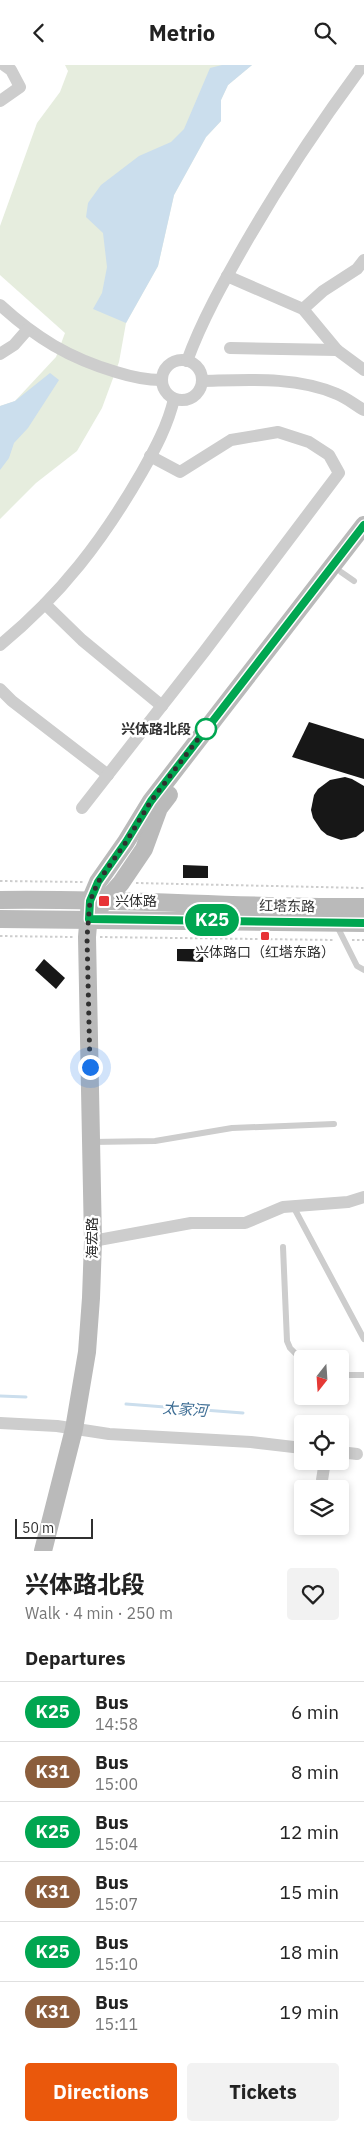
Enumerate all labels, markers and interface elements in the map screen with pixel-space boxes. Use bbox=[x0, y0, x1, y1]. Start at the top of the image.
text: Metrio bbox=[149, 18, 215, 47]
icon: back bbox=[25, 19, 53, 47]
icon: search bbox=[311, 19, 339, 47]
marker: 兴体路北段 bbox=[195, 718, 217, 740]
place label: 兴体路北段 bbox=[121, 720, 191, 738]
place label: 兴体路 bbox=[115, 892, 157, 910]
marker: 兴体路 bbox=[97, 894, 111, 908]
street label: 红塔东路 bbox=[259, 897, 315, 915]
line badge: K25 bbox=[183, 904, 241, 936]
text: K25 bbox=[195, 908, 229, 931]
marker: 兴体路口（红塔东路） bbox=[259, 930, 271, 942]
place label: 兴体路口（红塔东路） bbox=[195, 943, 335, 961]
your location bbox=[78, 1055, 103, 1080]
street label: 海宏路 bbox=[83, 1217, 101, 1259]
north arrow bbox=[294, 1350, 349, 1405]
map controls bbox=[294, 1350, 349, 1535]
water label: 太家河 bbox=[162, 1398, 211, 1420]
button: locate bbox=[294, 1415, 349, 1470]
button: layers bbox=[294, 1480, 349, 1535]
scale bar bbox=[15, 1516, 92, 1539]
text: 50 m bbox=[22, 1519, 54, 1537]
text: 兴体路北段 bbox=[25, 1568, 145, 1600]
button: heart bbox=[287, 1568, 339, 1620]
text: Walk · 4 min · 250 m bbox=[25, 1603, 173, 1623]
text: Departures bbox=[25, 1646, 125, 1670]
text: Bus bbox=[95, 1690, 129, 1714]
text: K25 bbox=[35, 1700, 70, 1723]
text: 6 min bbox=[291, 1700, 339, 1724]
text: 14:58 bbox=[95, 1714, 138, 1734]
text: Bus bbox=[95, 1750, 129, 1774]
text: K31 bbox=[35, 1760, 70, 1783]
text: 8 min bbox=[291, 1760, 339, 1784]
text: 15:00 bbox=[95, 1774, 138, 1794]
text: Bus bbox=[95, 1810, 129, 1834]
text: K25 bbox=[35, 1820, 70, 1843]
text: 12 min bbox=[280, 1820, 339, 1844]
text: 15:04 bbox=[95, 1834, 138, 1854]
text: Bus bbox=[95, 1870, 129, 1894]
text: K31 bbox=[35, 1880, 70, 1903]
text: 15 min bbox=[280, 1880, 339, 1904]
text: 15:07 bbox=[95, 1894, 138, 1914]
text: Bus bbox=[95, 1930, 129, 1954]
text: K25 bbox=[35, 1940, 70, 1963]
text: 18 min bbox=[280, 1940, 339, 1964]
text: 15:10 bbox=[95, 1954, 138, 1974]
text: Bus bbox=[95, 1990, 129, 2014]
text: K31 bbox=[35, 2000, 70, 2023]
text: 19 min bbox=[280, 2000, 339, 2024]
text: 15:11 bbox=[95, 2014, 138, 2034]
button: Directions bbox=[25, 2063, 177, 2121]
button: Tickets bbox=[187, 2063, 339, 2121]

